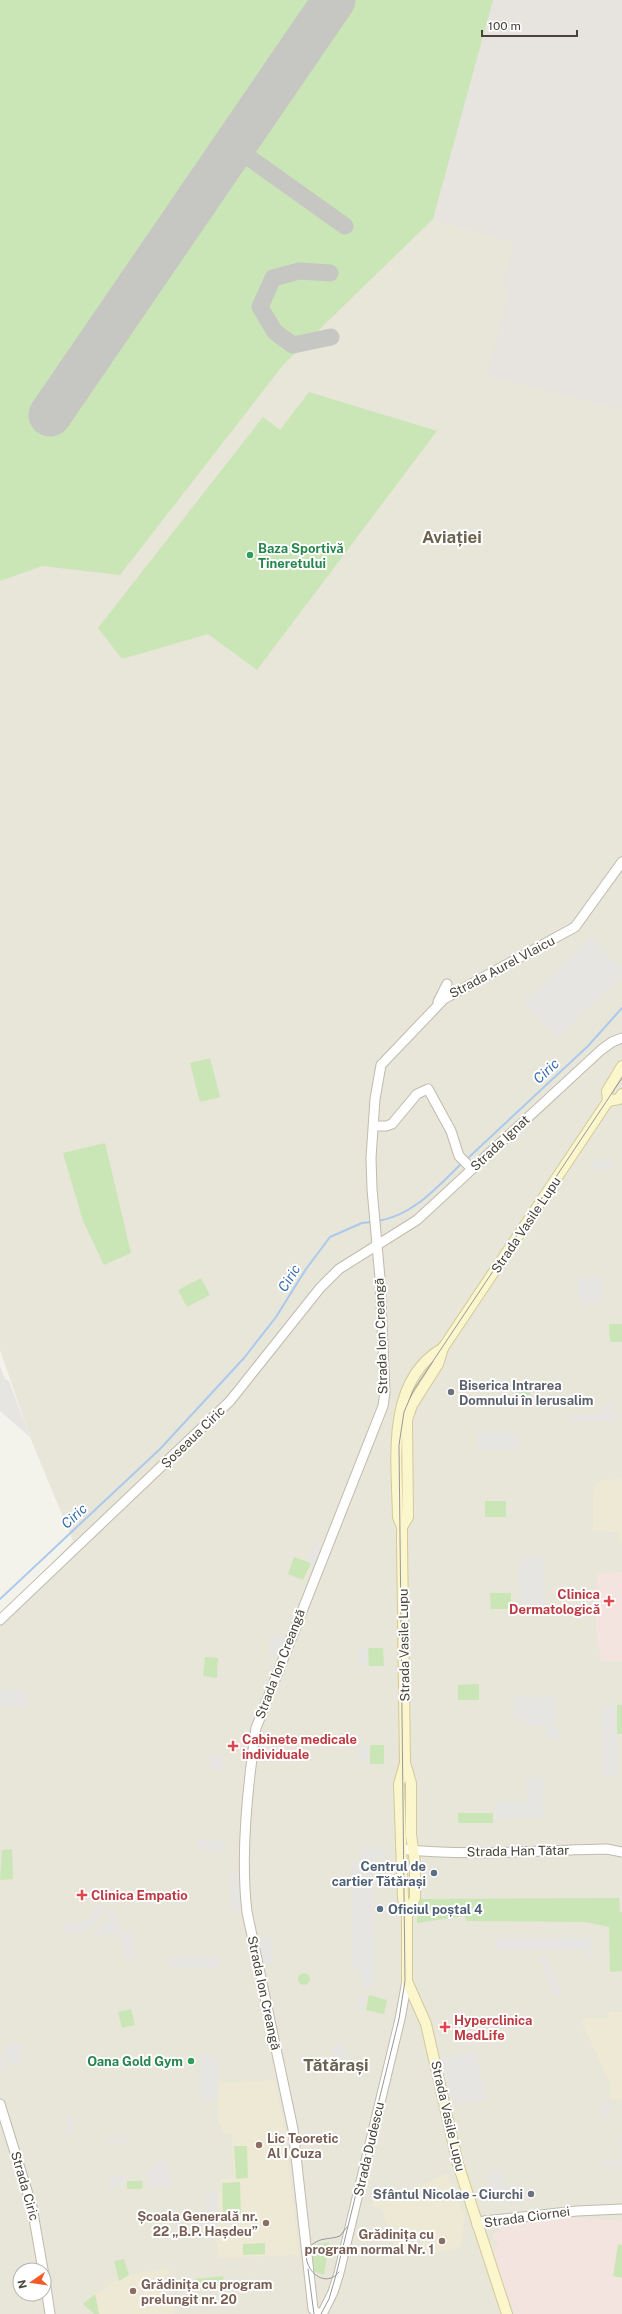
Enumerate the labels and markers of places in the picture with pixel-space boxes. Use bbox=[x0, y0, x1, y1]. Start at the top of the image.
place label: Baza Sportivă Tineretului bbox=[258, 541, 344, 571]
marker: Baza Sportivă Tineretului bbox=[245, 550, 255, 560]
place label: Biserica Intrarea Domnului în Ierusalim bbox=[459, 1378, 593, 1408]
marker: Biserica Intrarea Domnului în Ierusalim bbox=[446, 1387, 456, 1397]
place label: Clinica Dermatologică bbox=[509, 1587, 600, 1617]
marker: Clinica Dermatologică bbox=[603, 1595, 615, 1607]
place label: Cabinete medicale individuale bbox=[242, 1732, 357, 1762]
marker: Cabinete medicale individuale bbox=[227, 1740, 239, 1752]
place label: Centrul de cartier Tătărași bbox=[332, 1859, 426, 1889]
marker: Centrul de cartier Tătărași bbox=[429, 1868, 439, 1878]
place label: Clinica Empatio bbox=[91, 1888, 188, 1903]
marker: Clinica Empatio bbox=[76, 1889, 88, 1901]
place label: Oficiul poștal 4 bbox=[388, 1902, 483, 1917]
marker: Oficiul poștal 4 bbox=[375, 1904, 385, 1914]
place label: Hyperclinica MedLife bbox=[454, 2013, 532, 2043]
marker: Hyperclinica MedLife bbox=[439, 2021, 451, 2033]
place label: Oana Gold Gym bbox=[87, 2054, 183, 2069]
marker: Oana Gold Gym bbox=[186, 2056, 196, 2066]
place label: Lic Teoretic Al I Cuza bbox=[267, 2131, 339, 2161]
marker: Lic Teoretic Al I Cuza bbox=[254, 2140, 264, 2150]
place label: Sfântul Nicolae - Ciurchi bbox=[373, 2187, 523, 2202]
marker: Sfântul Nicolae - Ciurchi bbox=[526, 2189, 536, 2199]
place label: Școala Generală nr. 22 „B.P. Hașdeu” bbox=[137, 2209, 258, 2239]
marker: Școala Generală nr. 22 „B.P. Hașdeu” bbox=[261, 2218, 271, 2228]
place label: Grădinița cu program normal Nr. 1 bbox=[305, 2227, 434, 2257]
marker: Grădinița cu program normal Nr. 1 bbox=[437, 2236, 447, 2246]
place label: Grădinița cu program prelungit nr. 20 bbox=[141, 2277, 272, 2307]
marker: Grădinița cu program prelungit nr. 20 bbox=[128, 2286, 138, 2296]

